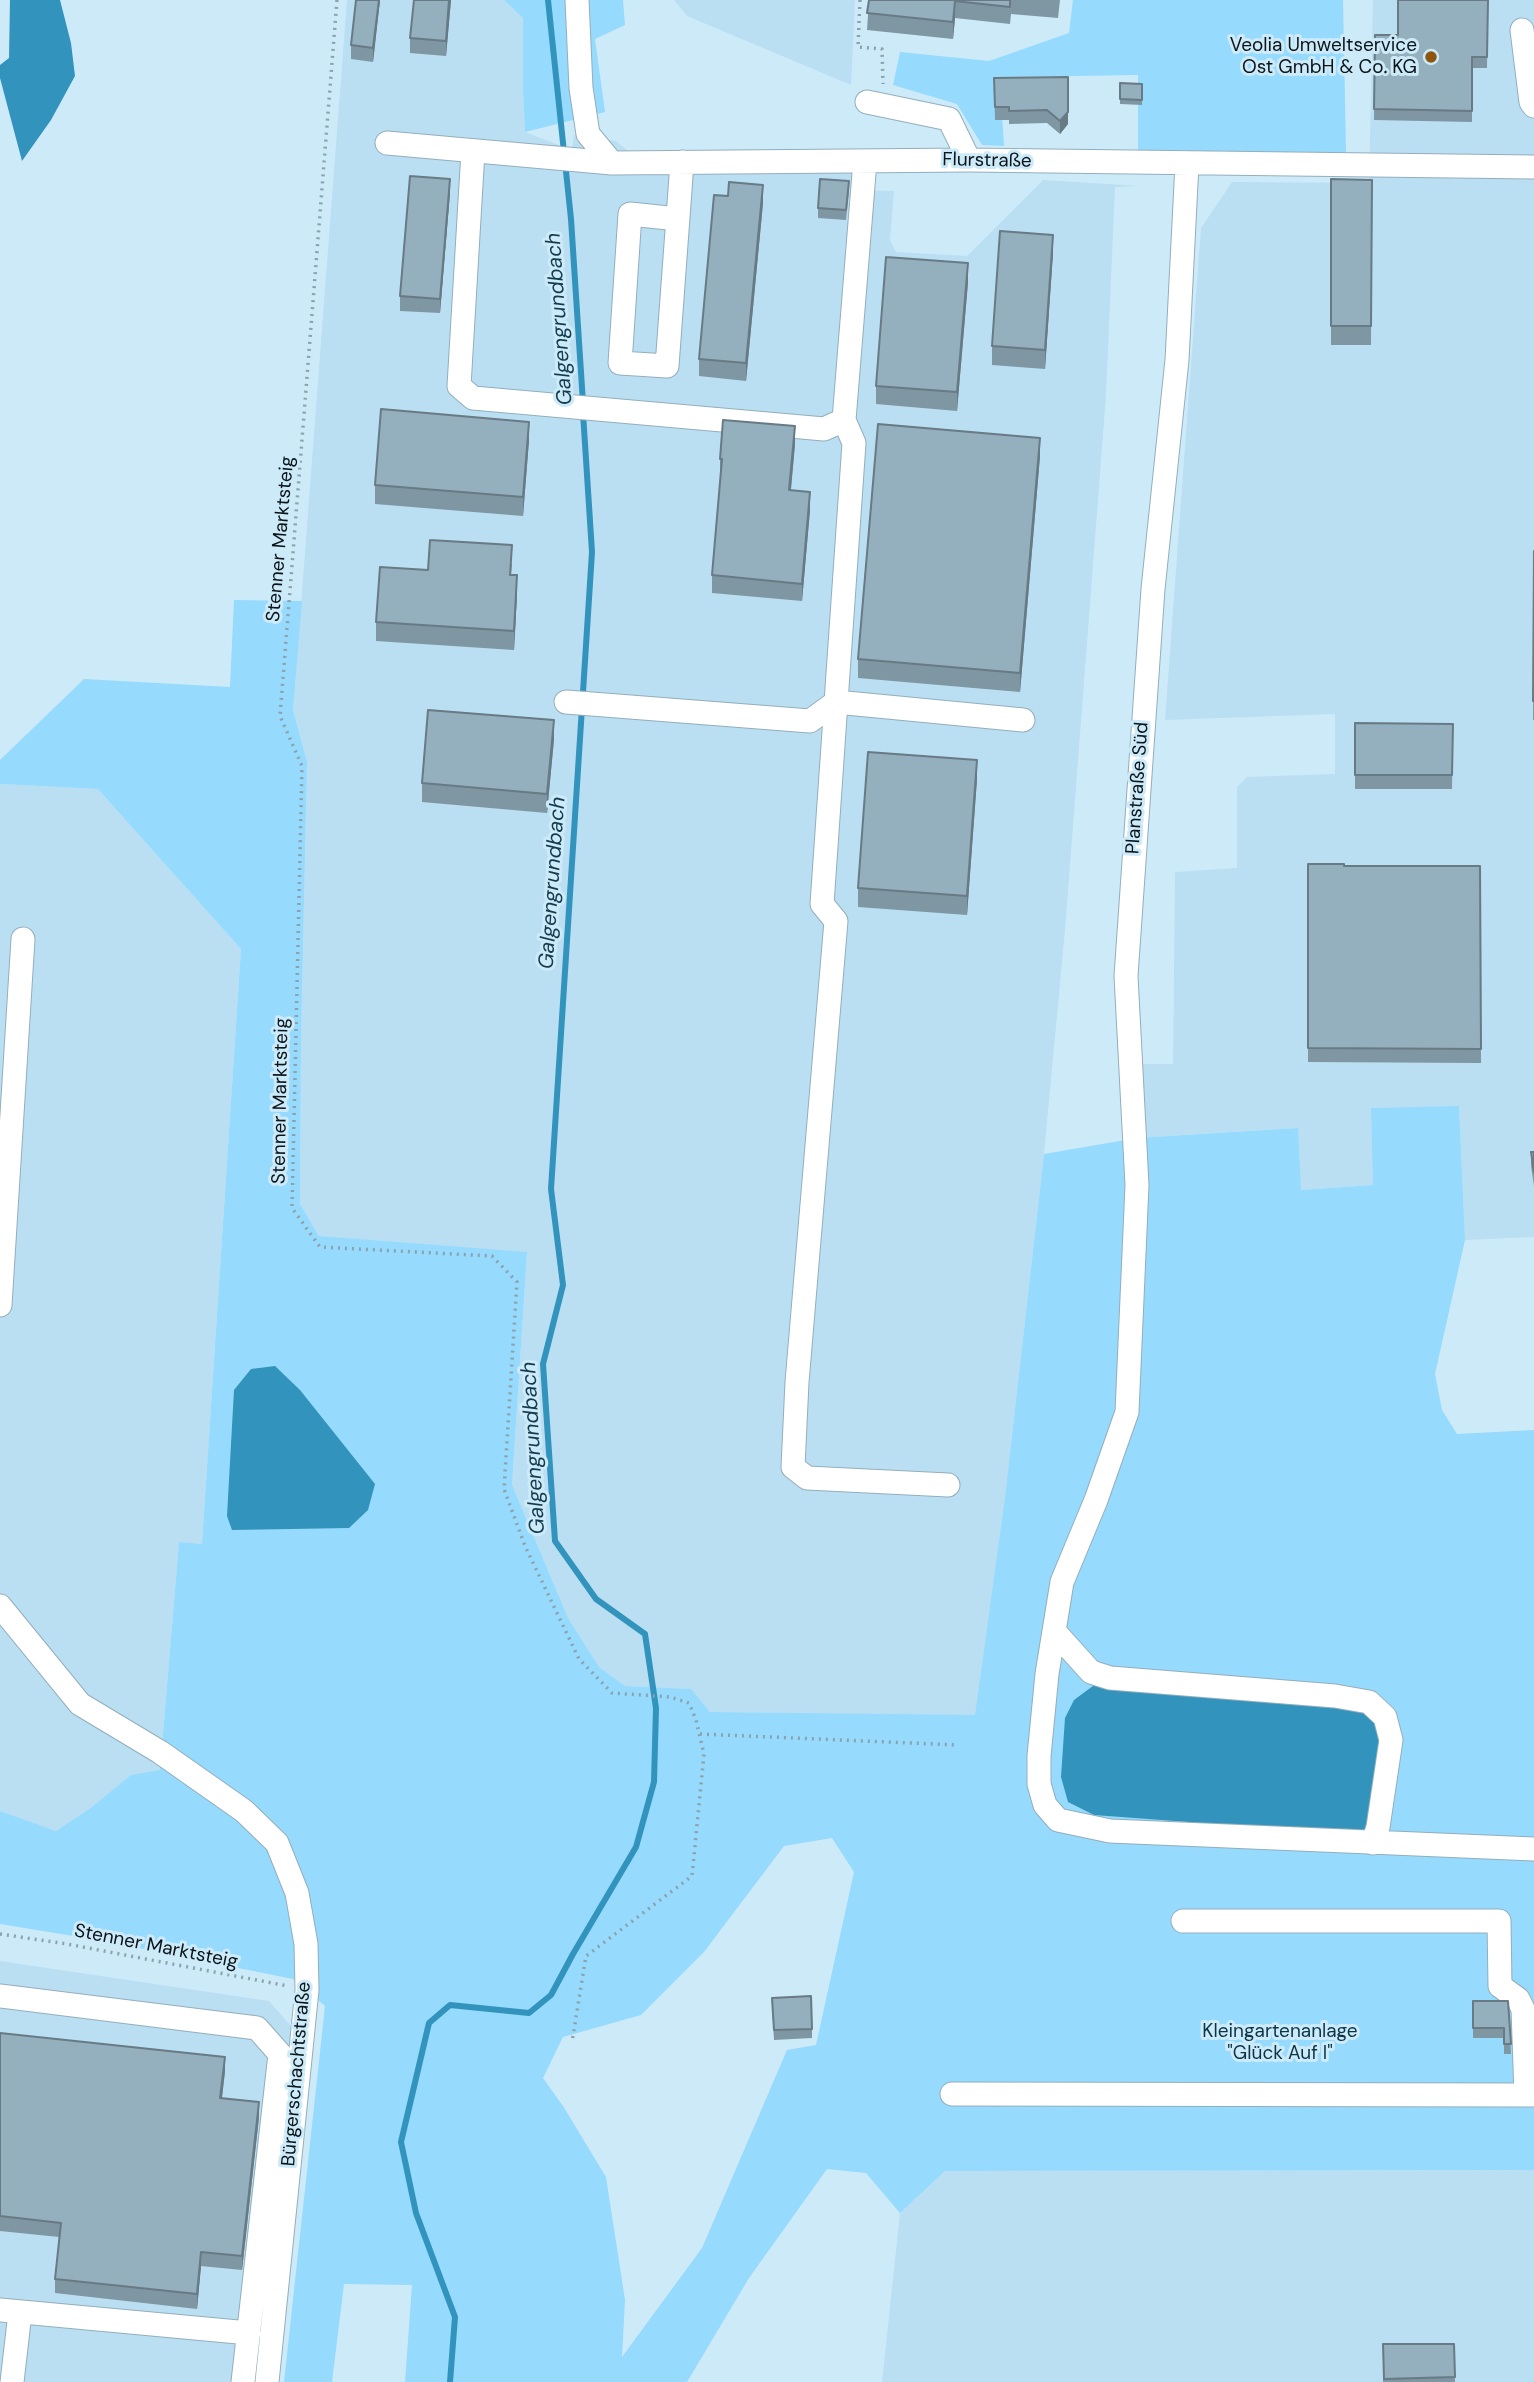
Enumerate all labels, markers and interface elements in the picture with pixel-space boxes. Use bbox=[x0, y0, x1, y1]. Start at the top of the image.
place label: Veolia Umweltservice Ost GmbH & Co. KG bbox=[1230, 35, 1417, 79]
marker: Veolia Umweltservice Ost GmbH & Co. KG bbox=[1423, 49, 1439, 65]
street label: Flurstraße bbox=[942, 149, 1032, 173]
water label: Galgengrundbach bbox=[541, 232, 579, 406]
street label: Stenner Marktsteig bbox=[262, 455, 300, 623]
street label: Planstraße Süd bbox=[1122, 721, 1154, 855]
water label: Galgengrundbach bbox=[534, 796, 572, 970]
street label: Stenner Marktsteig bbox=[268, 1018, 294, 1184]
water label: Galgengrundbach bbox=[517, 1361, 551, 1535]
street label: Stenner Marktsteig bbox=[72, 1920, 240, 1974]
street label: Bürgerschachtstraße bbox=[278, 1981, 316, 2167]
park label: Kleingartenanlage "Glück Auf I" bbox=[1202, 2021, 1358, 2065]

